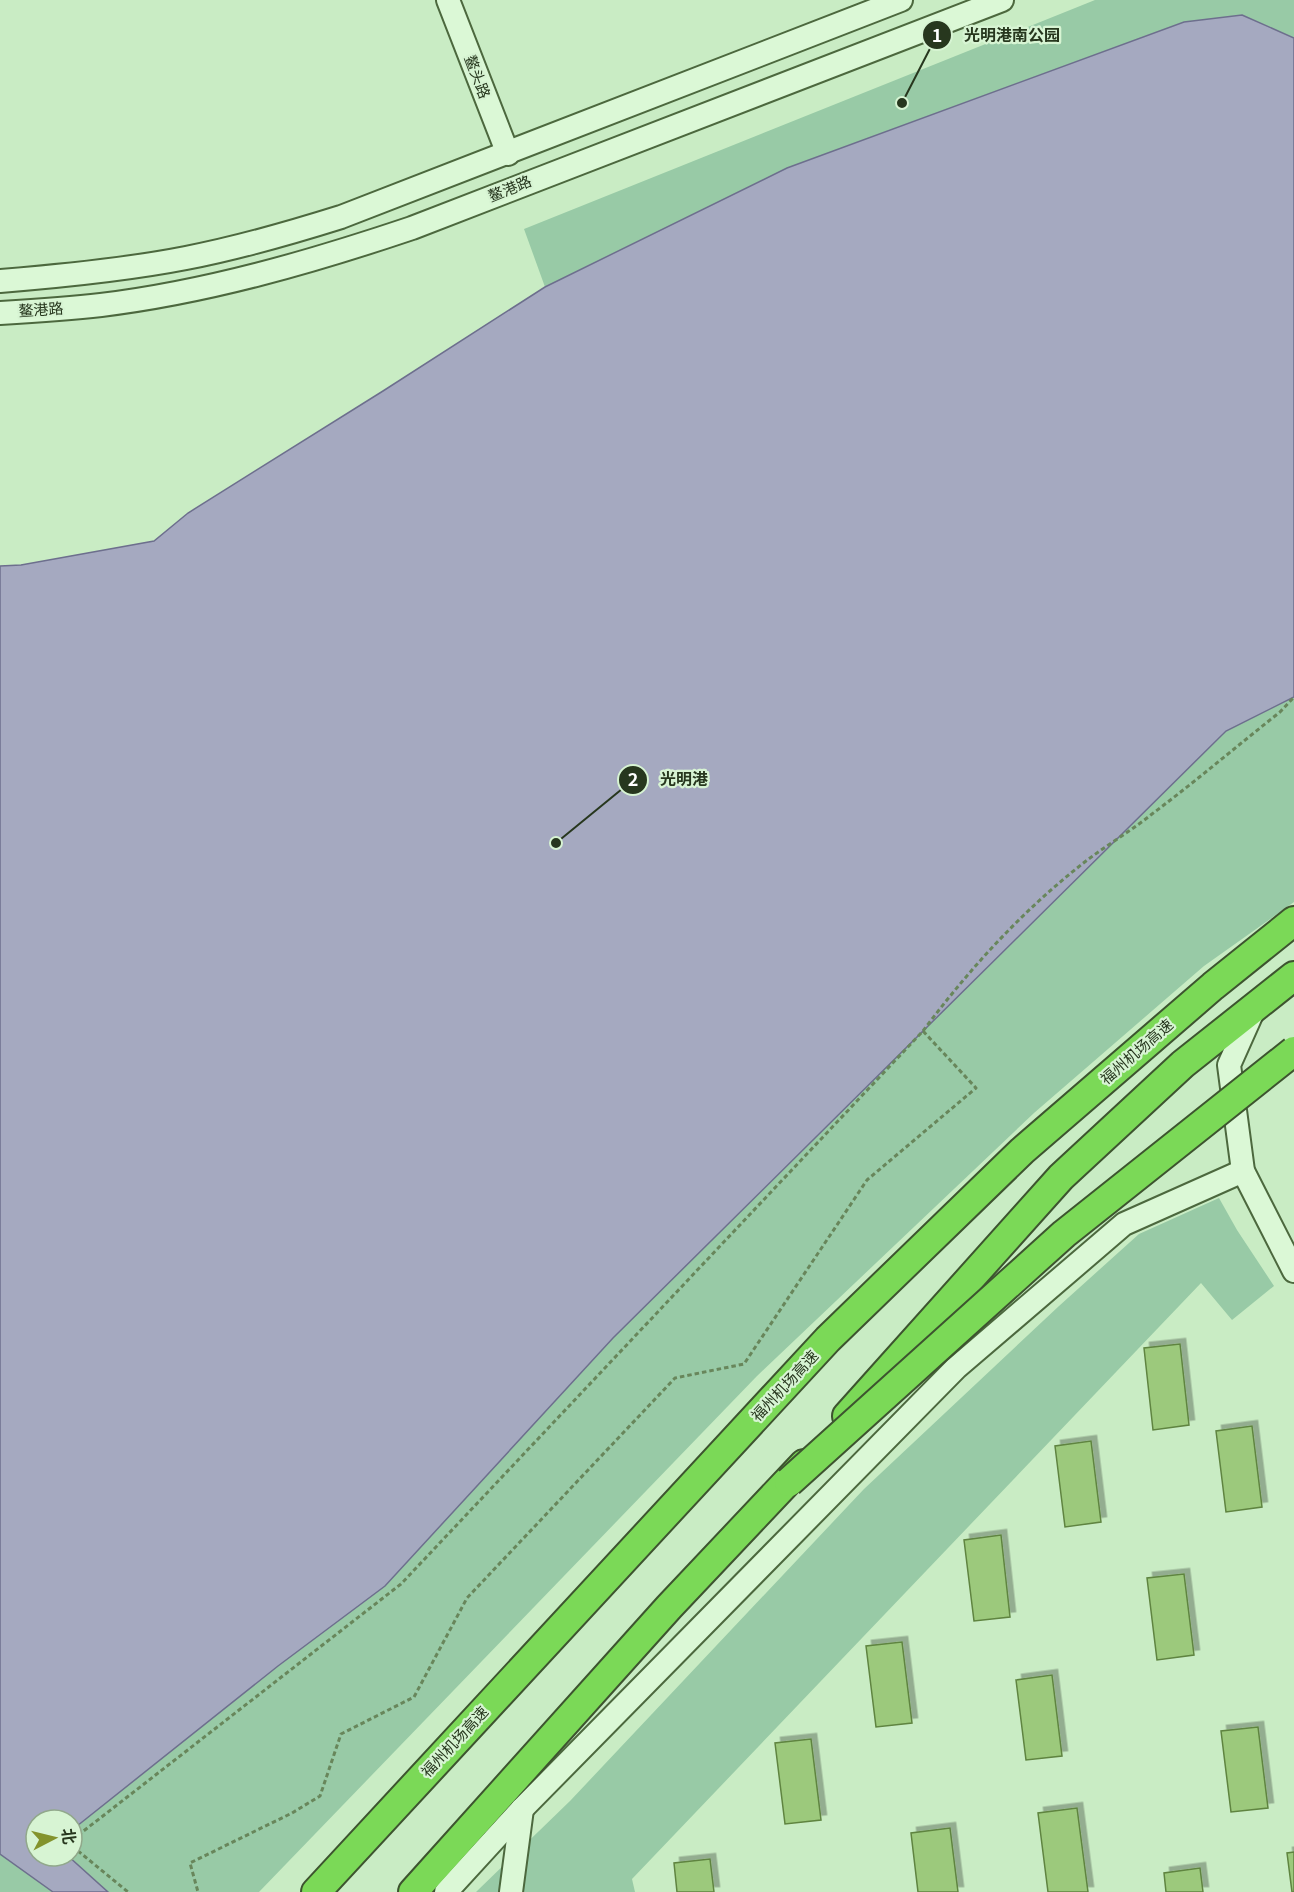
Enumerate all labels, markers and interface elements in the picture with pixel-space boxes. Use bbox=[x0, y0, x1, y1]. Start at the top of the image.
callout: 光明港南公园 bbox=[922, 18, 1072, 52]
text: 1 bbox=[932, 21, 942, 47]
text: 光明港南公园 bbox=[964, 22, 1060, 46]
street label: 鳌头路 bbox=[461, 52, 496, 101]
street label: 鳌港路 bbox=[485, 169, 534, 206]
street label: 鳌港路 bbox=[18, 296, 64, 321]
callout: 光明港 bbox=[618, 763, 720, 797]
text: 2 bbox=[628, 765, 638, 791]
text: 光明港 bbox=[660, 766, 708, 790]
street label: 福州机场高速 bbox=[1095, 1013, 1177, 1088]
street label: 福州机场高速 bbox=[746, 1345, 822, 1425]
street label: 福州机场高速 bbox=[416, 1701, 492, 1781]
north arrow bbox=[24, 1808, 84, 1868]
text: 北 bbox=[57, 1827, 83, 1845]

